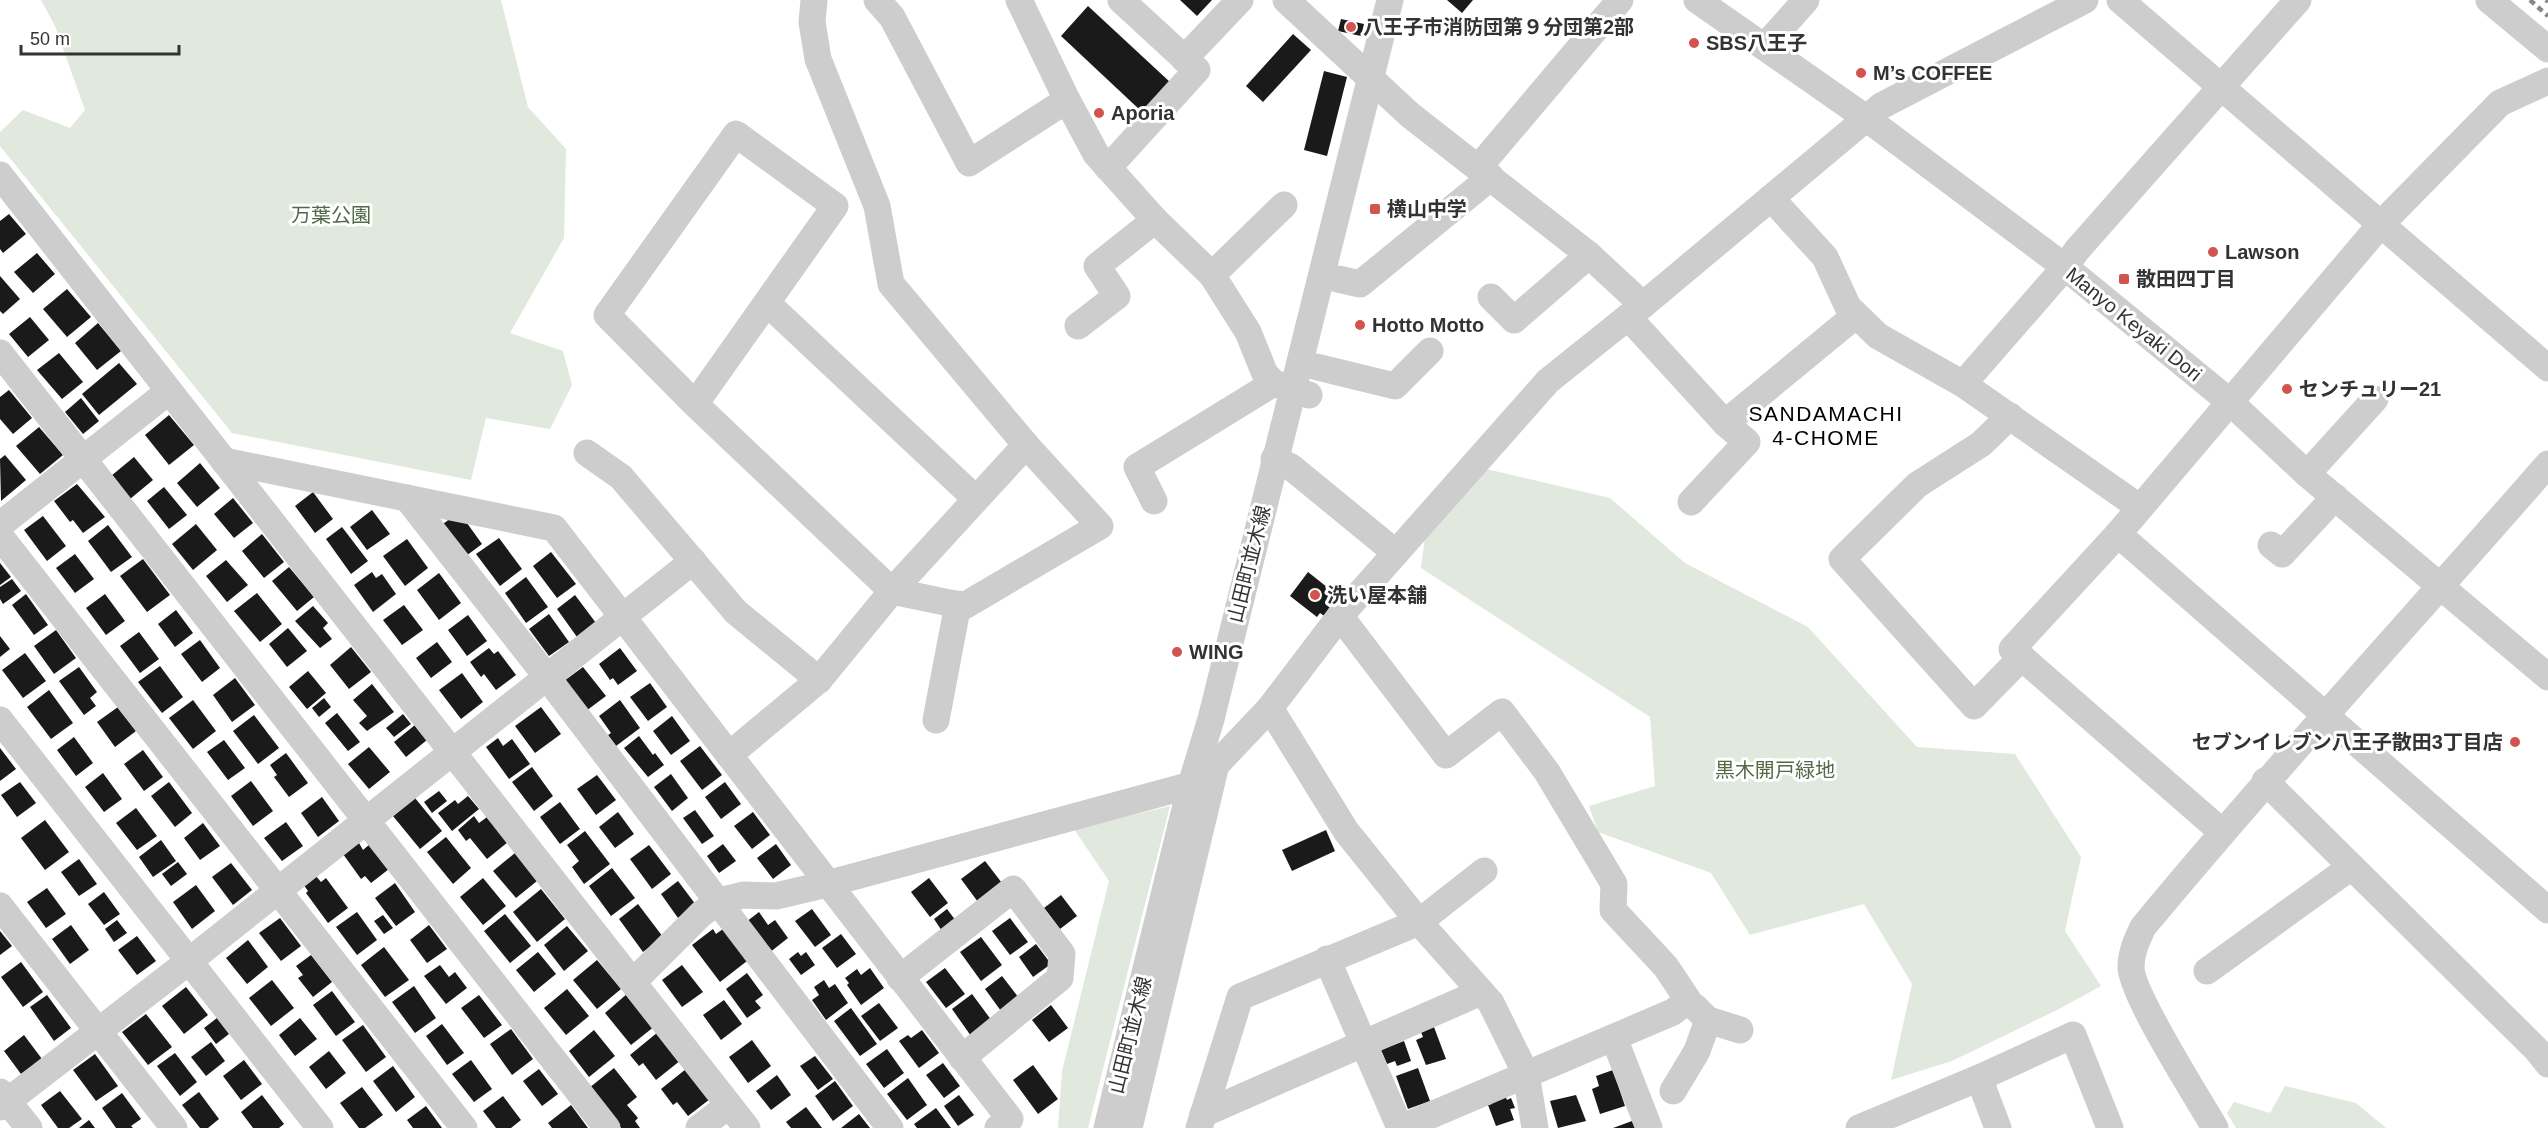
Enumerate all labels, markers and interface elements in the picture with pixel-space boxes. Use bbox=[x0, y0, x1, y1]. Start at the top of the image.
place label: 八王子市消防団第９分団第2部 bbox=[1363, 16, 1634, 38]
scale bar bbox=[21, 18, 178, 56]
marker: 八王子市消防団第９分団第2部 bbox=[1344, 20, 1358, 34]
text: 50 m bbox=[30, 29, 70, 49]
place label: SBS八王子 bbox=[1706, 32, 1807, 54]
marker: SBS八王子 bbox=[1687, 36, 1701, 50]
place label: M’s COFFEE bbox=[1873, 62, 1992, 84]
marker: M’s COFFEE bbox=[1854, 66, 1868, 80]
place label: Aporia bbox=[1111, 102, 1175, 124]
marker: Aporia bbox=[1092, 106, 1106, 120]
place label: 横山中学 bbox=[1387, 198, 1467, 220]
marker: 横山中学 bbox=[1368, 202, 1382, 216]
park label: 万葉公園 bbox=[291, 204, 371, 226]
place label: Lawson bbox=[2225, 241, 2299, 263]
marker: Lawson bbox=[2206, 245, 2220, 259]
street label: Manyo Keyaki Dori bbox=[2062, 263, 2206, 385]
place label: 散田四丁目 bbox=[2136, 268, 2236, 290]
marker: 散田四丁目 bbox=[2117, 272, 2131, 286]
place label: Hotto Motto bbox=[1372, 314, 1484, 336]
marker: Hotto Motto bbox=[1353, 318, 1367, 332]
place label: センチュリー21 bbox=[2299, 378, 2441, 400]
marker: センチュリー21 bbox=[2280, 382, 2294, 396]
district label: SANDAMACHI 4-CHOME bbox=[1748, 402, 1904, 449]
street label: 山田町並木線 bbox=[1224, 503, 1274, 625]
place label: 洗い屋本舗 bbox=[1327, 584, 1427, 606]
marker: 洗い屋本舗 bbox=[1308, 588, 1322, 602]
place label: WING bbox=[1189, 641, 1243, 663]
marker: WING bbox=[1170, 645, 1184, 659]
place label: セブンイレブン八王子散田3丁目店 bbox=[2192, 731, 2503, 753]
marker: セブンイレブン八王子散田3丁目店 bbox=[2508, 735, 2522, 749]
park label: 黒木開戸緑地 bbox=[1715, 759, 1835, 781]
street label: 山田町並木線 bbox=[1105, 974, 1155, 1096]

